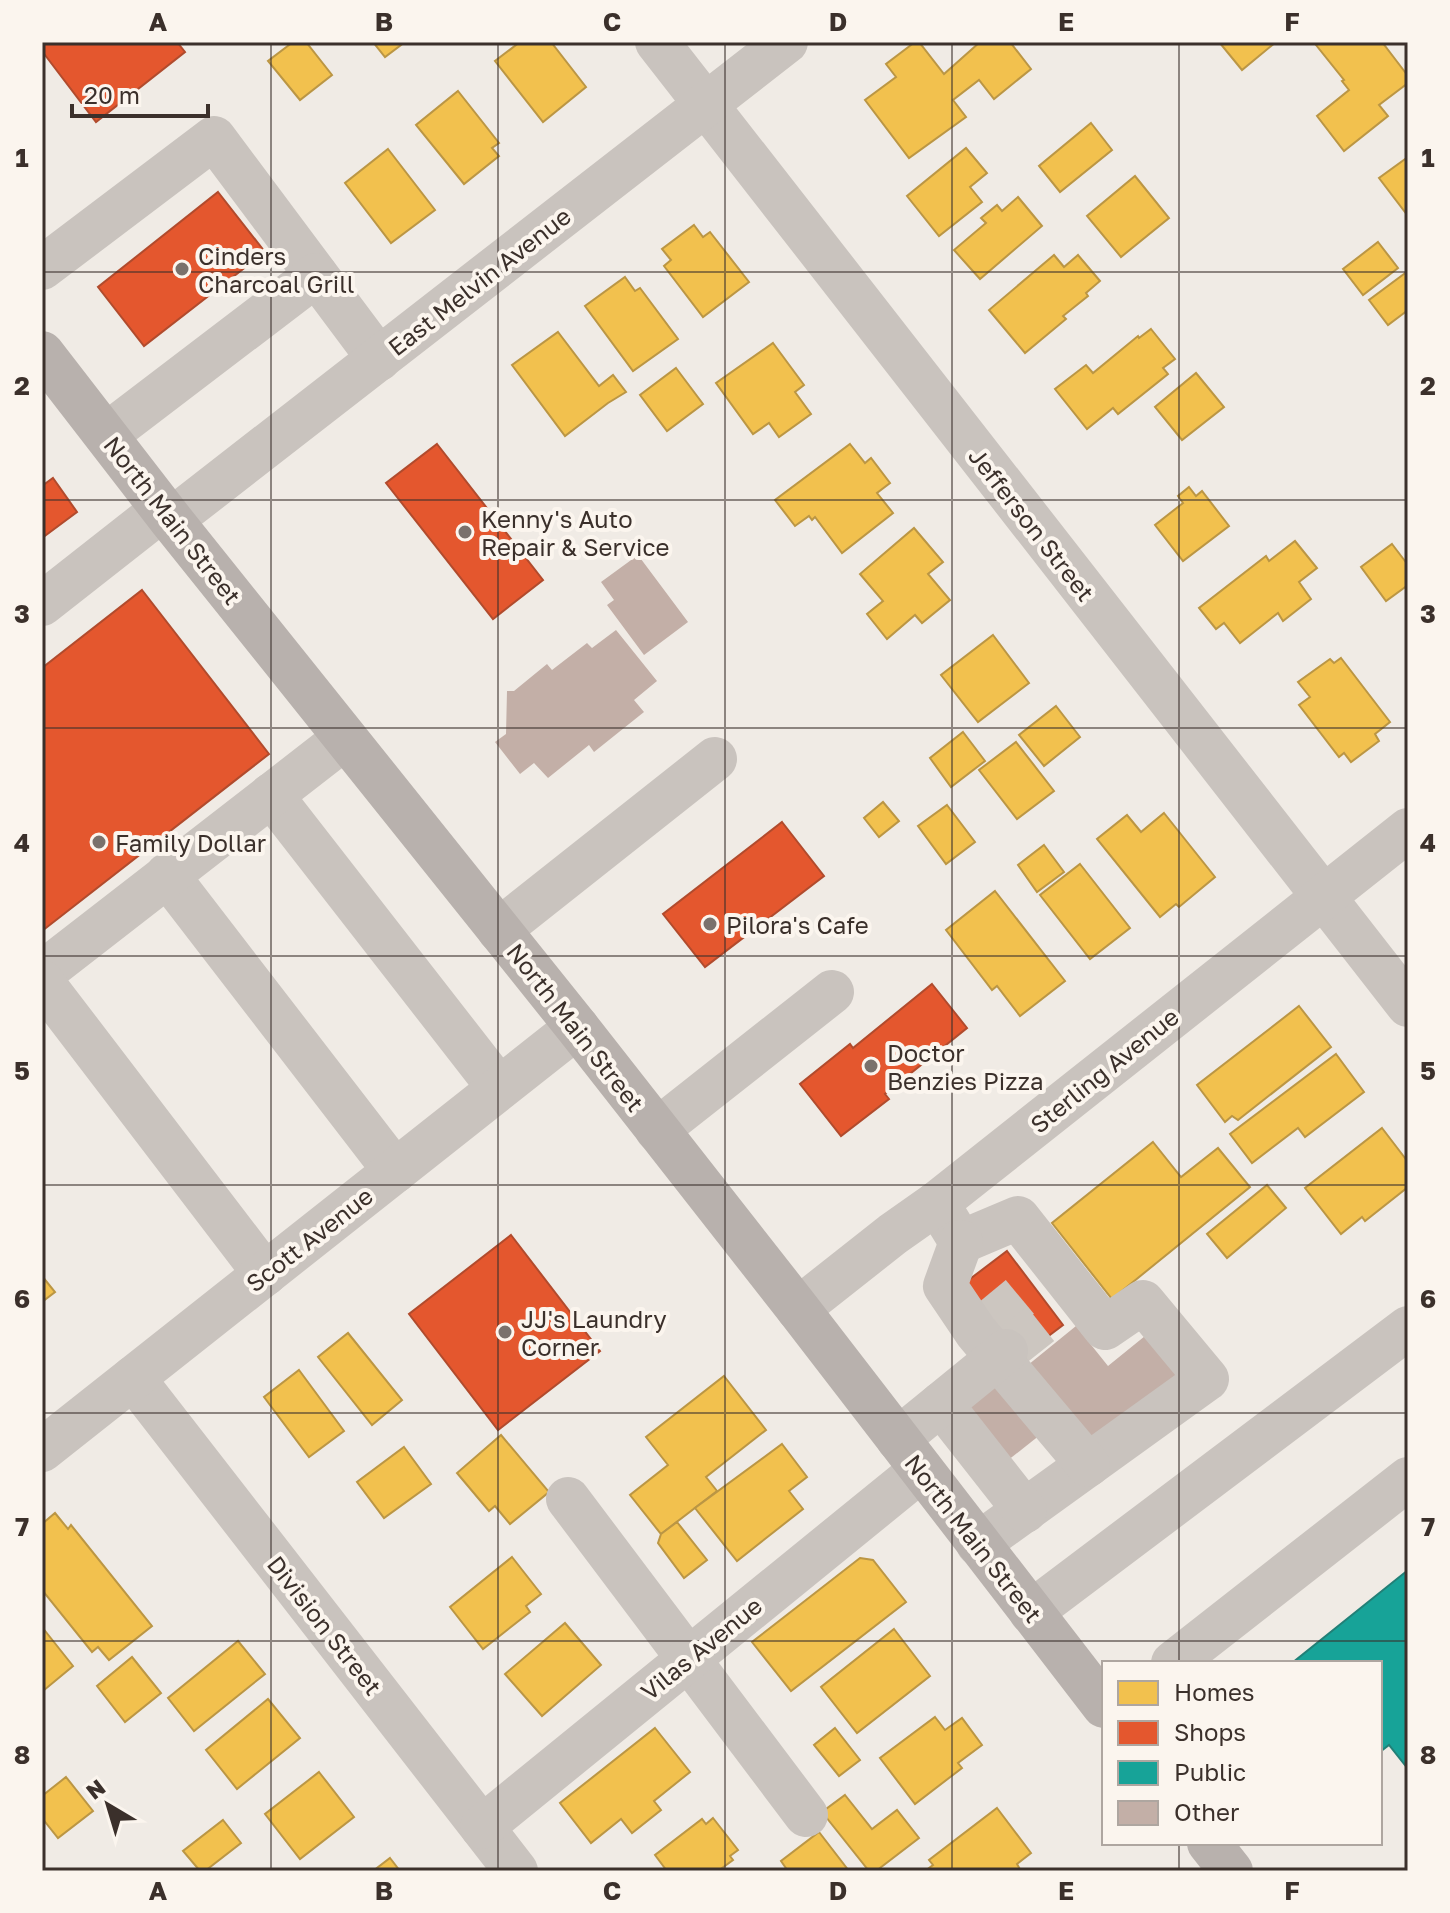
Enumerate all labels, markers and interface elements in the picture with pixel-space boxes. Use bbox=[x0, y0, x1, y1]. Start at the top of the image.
text: A bbox=[149, 6, 168, 37]
text: B bbox=[375, 6, 393, 37]
text: C bbox=[603, 6, 621, 37]
text: D bbox=[829, 6, 847, 37]
text: E bbox=[1058, 6, 1074, 37]
text: F bbox=[1284, 6, 1300, 37]
scale bar bbox=[72, 68, 208, 118]
text: 20 m bbox=[84, 80, 140, 109]
text: 1 bbox=[15, 142, 29, 173]
text: 1 bbox=[1421, 142, 1435, 173]
street label: East Melvin Avenue bbox=[382, 201, 576, 361]
place label: Cinders Charcoal Grill bbox=[198, 241, 355, 298]
marker: Cinders Charcoal Grill bbox=[173, 260, 191, 278]
text: 2 bbox=[14, 370, 30, 401]
text: 2 bbox=[1420, 370, 1436, 401]
street label: North Main Street bbox=[98, 430, 248, 610]
street label: Jefferson Street bbox=[963, 441, 1101, 607]
place label: Kenny's Auto Repair & Service bbox=[481, 504, 669, 561]
marker: Kenny's Auto Repair & Service bbox=[456, 523, 474, 541]
text: 3 bbox=[14, 598, 30, 629]
text: 3 bbox=[1420, 598, 1436, 629]
text: 4 bbox=[14, 827, 30, 858]
text: 4 bbox=[1420, 827, 1436, 858]
place label: Family Dollar bbox=[115, 828, 266, 857]
marker: Family Dollar bbox=[90, 833, 108, 851]
place label: Pilora's Cafe bbox=[726, 910, 869, 939]
marker: Pilora's Cafe bbox=[701, 915, 719, 933]
street label: North Main Street bbox=[501, 937, 651, 1117]
street label: Sterling Avenue bbox=[1024, 1001, 1184, 1139]
place label: Doctor Benzies Pizza bbox=[887, 1038, 1044, 1095]
text: 5 bbox=[14, 1055, 30, 1086]
text: 5 bbox=[1420, 1055, 1436, 1086]
marker: Doctor Benzies Pizza bbox=[862, 1057, 880, 1075]
street label: Scott Avenue bbox=[240, 1181, 378, 1297]
text: 6 bbox=[14, 1283, 30, 1314]
text: 6 bbox=[1420, 1283, 1436, 1314]
place label: JJ's Laundry Corner bbox=[521, 1304, 667, 1361]
marker: JJ's Laundry Corner bbox=[496, 1323, 514, 1341]
street label: North Main Street bbox=[899, 1448, 1049, 1628]
text: 7 bbox=[15, 1511, 29, 1542]
text: 7 bbox=[1421, 1511, 1435, 1542]
street label: Division Street bbox=[262, 1550, 388, 1700]
street label: Vilas Avenue bbox=[635, 1590, 767, 1706]
legend bbox=[1102, 1661, 1382, 1845]
text: Homes bbox=[1174, 1677, 1255, 1706]
text: Shops bbox=[1174, 1717, 1246, 1746]
text: 8 bbox=[14, 1739, 30, 1770]
text: 8 bbox=[1420, 1739, 1436, 1770]
text: Public bbox=[1174, 1757, 1246, 1786]
north arrow bbox=[68, 1765, 148, 1845]
text: N bbox=[80, 1773, 110, 1805]
text: Other bbox=[1174, 1797, 1239, 1826]
text: A bbox=[149, 1875, 168, 1906]
text: B bbox=[375, 1875, 393, 1906]
text: C bbox=[603, 1875, 621, 1906]
text: D bbox=[829, 1875, 847, 1906]
text: E bbox=[1058, 1875, 1074, 1906]
text: F bbox=[1284, 1875, 1300, 1906]

